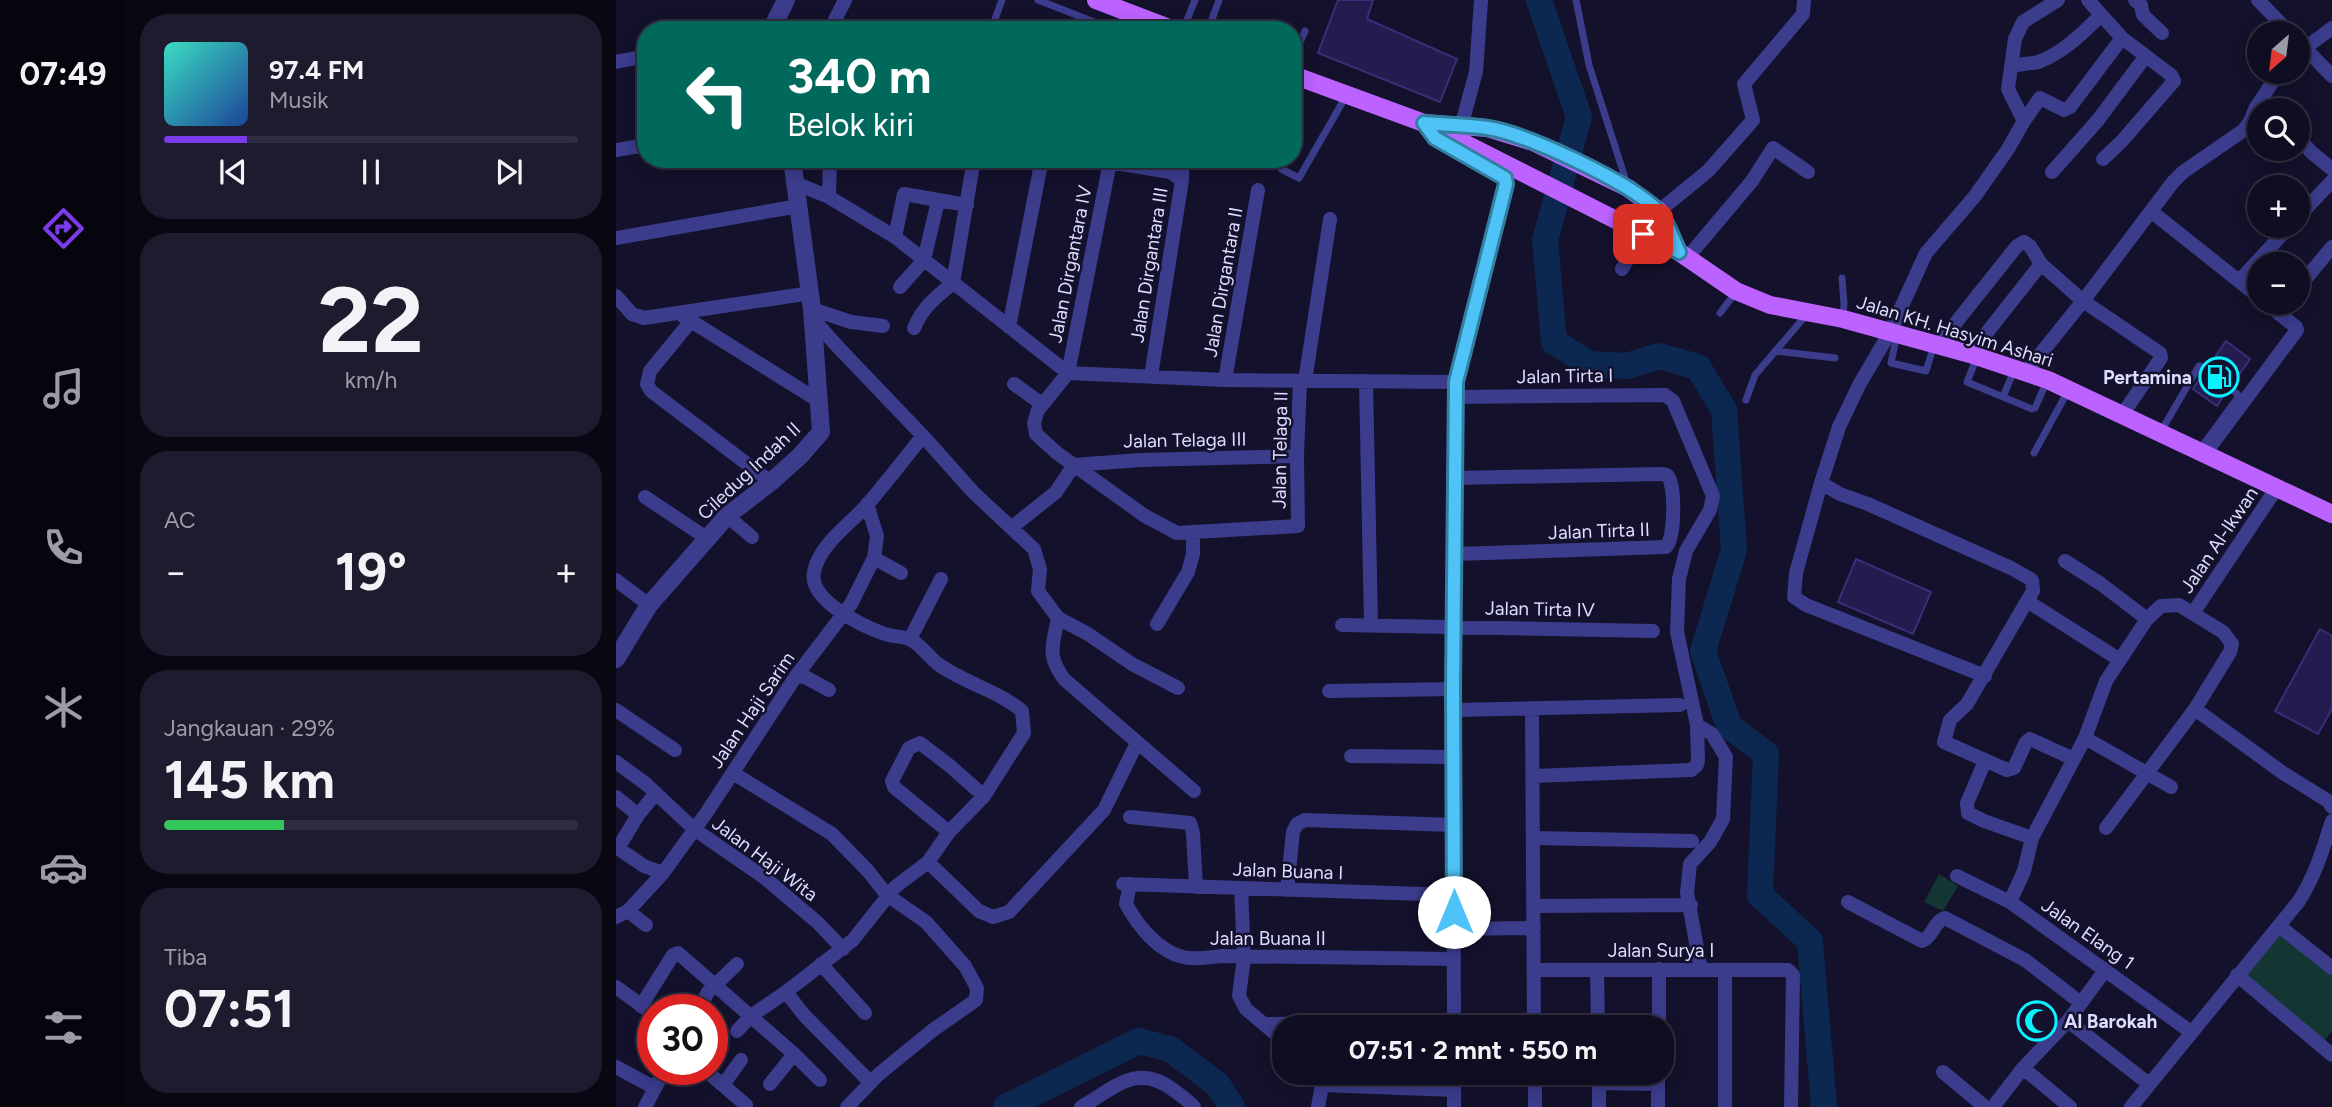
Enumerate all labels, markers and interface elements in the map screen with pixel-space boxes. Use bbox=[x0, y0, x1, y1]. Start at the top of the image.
north arrow bbox=[2247, 21, 2310, 84]
map controls bbox=[2247, 21, 2310, 315]
text: 340 m bbox=[787, 46, 931, 105]
icon: left bbox=[672, 49, 763, 140]
text: 97.4 FM bbox=[269, 54, 364, 86]
text: 07:49 bbox=[20, 55, 106, 93]
text: Musik bbox=[269, 86, 329, 114]
button: search bbox=[2247, 98, 2310, 161]
text: Belok kiri bbox=[787, 106, 914, 144]
icon: previous bbox=[214, 153, 252, 191]
icon: pause bbox=[352, 153, 390, 191]
icon: next bbox=[490, 153, 528, 191]
button: + bbox=[2247, 175, 2310, 238]
street label: Jalan Dirgantara IV bbox=[1043, 183, 1097, 345]
street label: Jalan Dirgantara III bbox=[1125, 186, 1173, 344]
icon: directions bbox=[39, 204, 88, 253]
pin bbox=[1613, 204, 1673, 264]
street label: Jalan Dirgantara II bbox=[1198, 205, 1248, 359]
icon: arrive bbox=[1624, 215, 1662, 253]
button: − bbox=[2247, 252, 2310, 315]
text: 22 bbox=[318, 266, 424, 375]
street label: Jalan KH. Hasyim Ashari bbox=[1854, 290, 2056, 372]
fuel station icon: Pertamina bbox=[2198, 356, 2240, 398]
icon: music bbox=[39, 364, 88, 413]
street label: Jalan Tirta I bbox=[1516, 364, 1614, 388]
text: km/h bbox=[345, 366, 397, 394]
place label: Pertamina bbox=[2103, 366, 2192, 389]
street label: Jalan Telaga II bbox=[1267, 391, 1293, 509]
street label: Ciledug Indah II bbox=[693, 417, 805, 525]
street label: Jalan Telaga III bbox=[1123, 427, 1247, 453]
street label: Jalan Al-Ikwan bbox=[2175, 483, 2263, 597]
text: AC bbox=[164, 506, 196, 534]
street label: Jalan Tirta II bbox=[1548, 518, 1650, 544]
icon: phone bbox=[39, 523, 88, 572]
text: 19° bbox=[335, 541, 407, 603]
text: − bbox=[164, 549, 188, 595]
text: + bbox=[554, 549, 578, 595]
street label: Jalan Tirta IV bbox=[1485, 597, 1595, 621]
street label: Jalan Haji Sarim bbox=[705, 648, 799, 772]
icon: climate bbox=[39, 683, 88, 732]
text: Jangkauan · 29% bbox=[164, 714, 335, 742]
text: 145 km bbox=[164, 749, 335, 811]
street label: Jalan Haji Wita bbox=[708, 812, 822, 906]
icon: car bbox=[39, 843, 88, 892]
street label: Jalan Buana I bbox=[1232, 858, 1344, 884]
position arrow bbox=[1417, 875, 1491, 949]
street label: Jalan Elang 1 bbox=[2037, 894, 2139, 974]
street label: Jalan Buana II bbox=[1210, 927, 1326, 950]
street label: Jalan Surya I bbox=[1608, 939, 1714, 962]
text: Tiba bbox=[164, 943, 207, 971]
text: 07:51 bbox=[164, 978, 294, 1040]
speed limit sign: 30 bbox=[637, 994, 728, 1085]
mosque icon: Al Barokah bbox=[2016, 1000, 2058, 1042]
icon: filters bbox=[39, 1003, 88, 1052]
place label: Al Barokah bbox=[2064, 1010, 2157, 1033]
text: 07:51 · 2 mnt · 550 m bbox=[1349, 1034, 1597, 1066]

